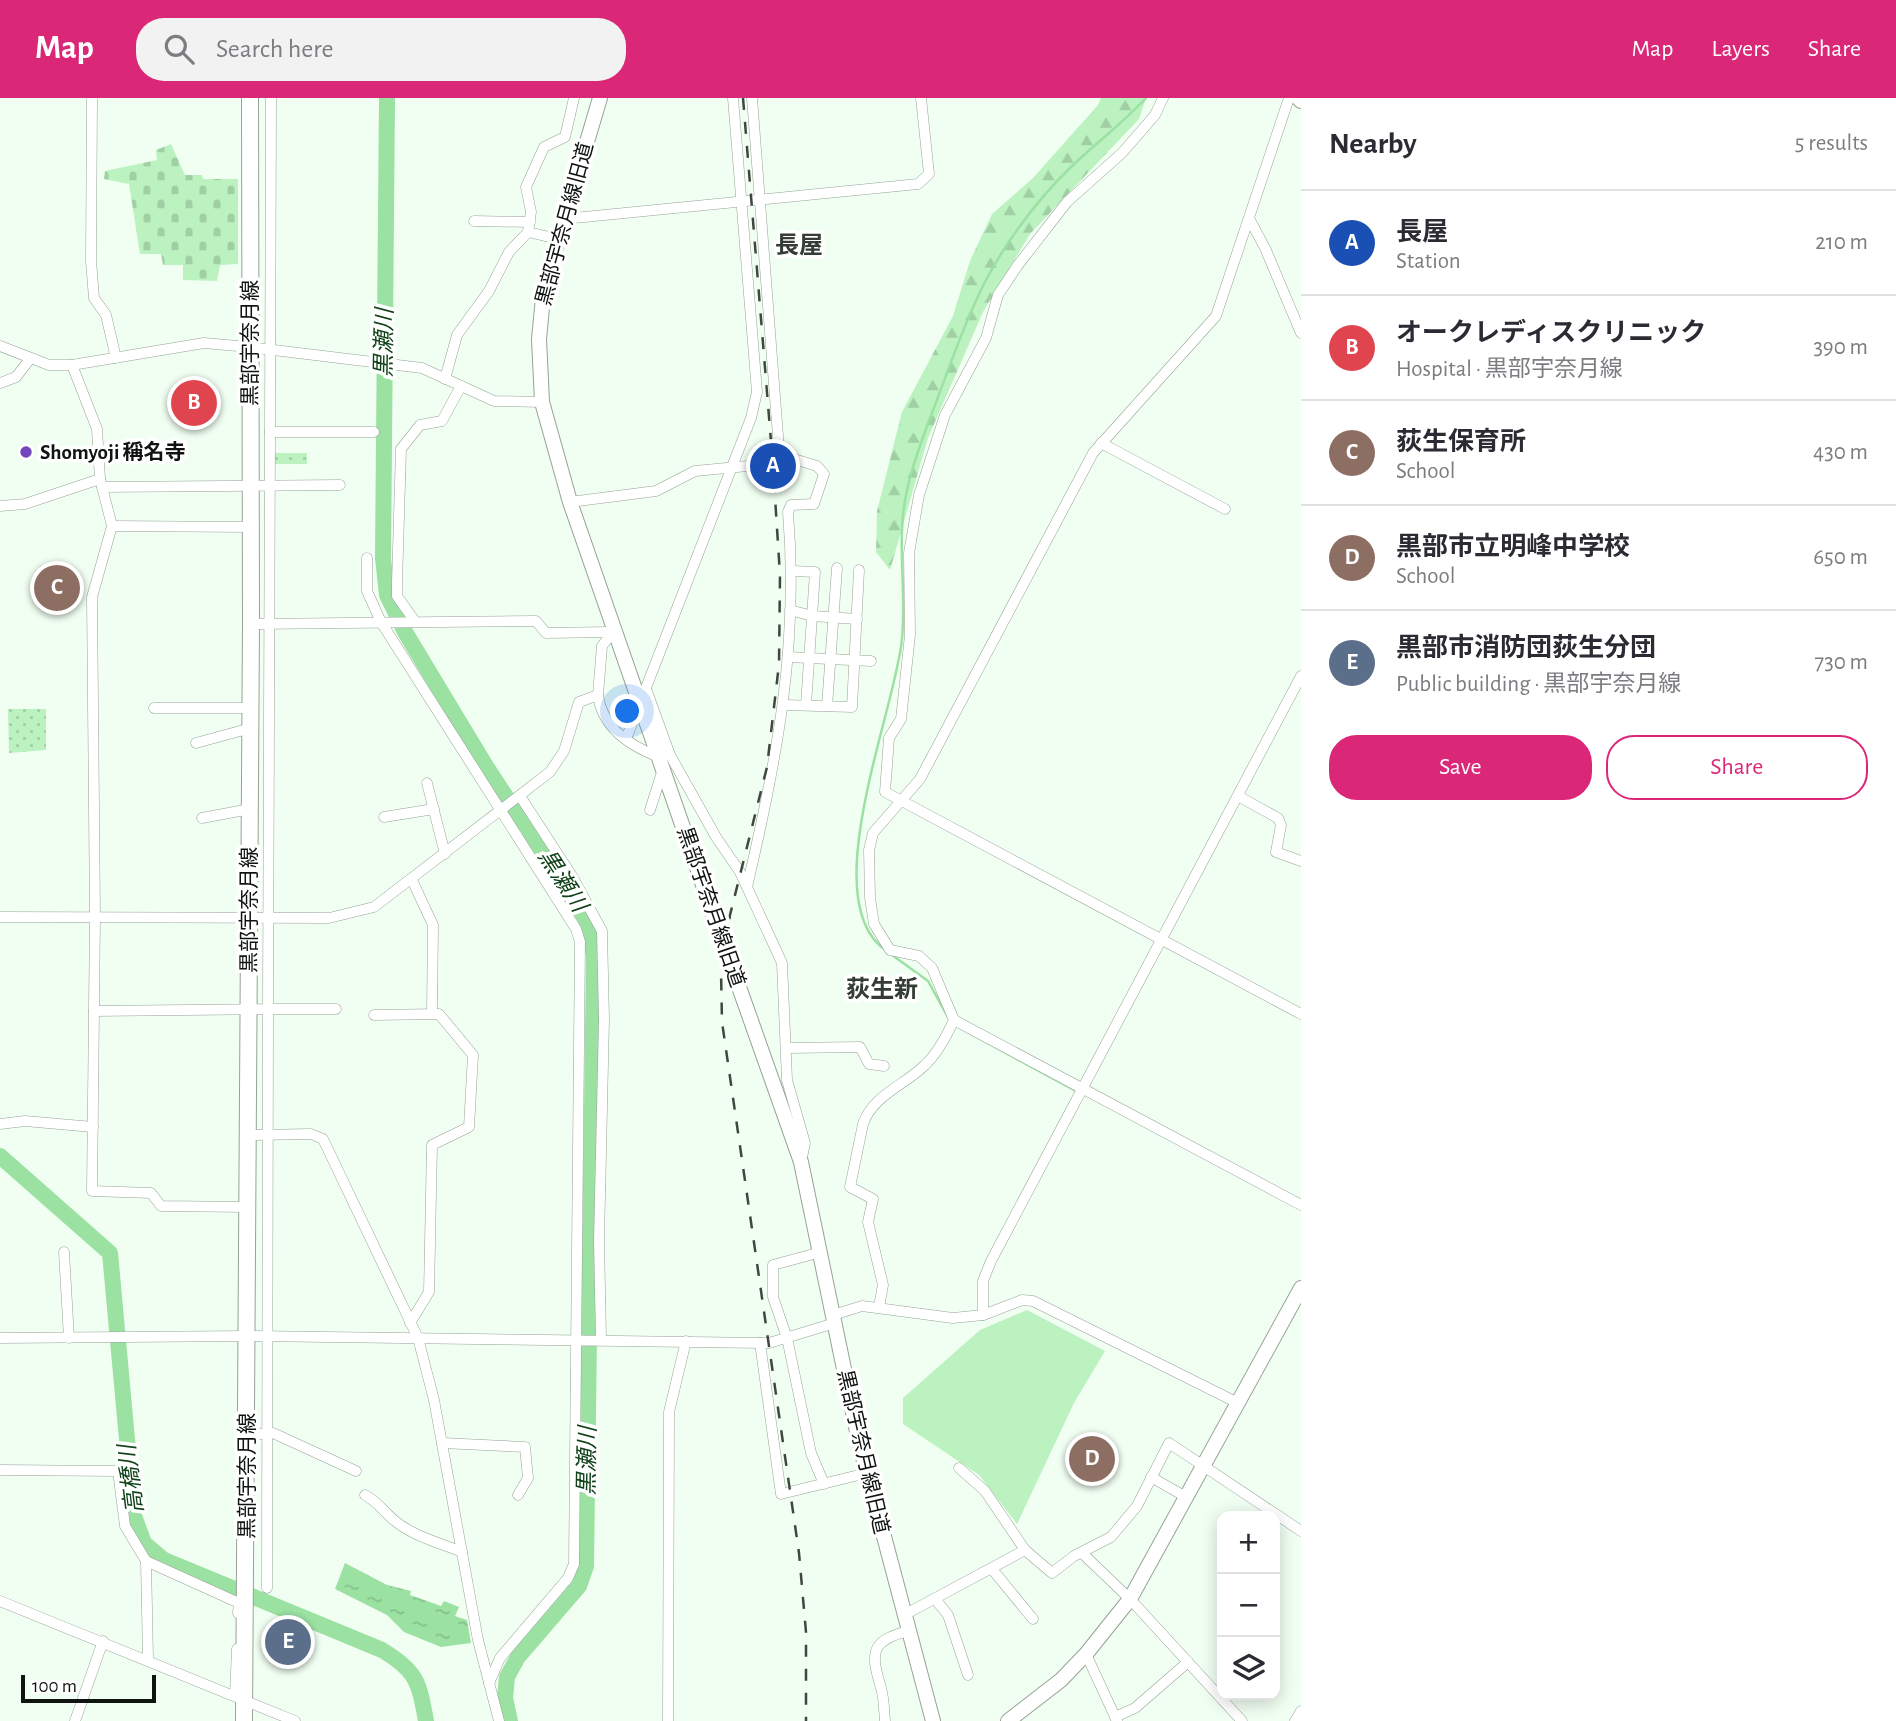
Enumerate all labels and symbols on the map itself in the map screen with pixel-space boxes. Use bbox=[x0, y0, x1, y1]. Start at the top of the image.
street label: 黒部宇奈月線旧道 bbox=[532, 140, 597, 308]
district label: 長屋 bbox=[775, 233, 823, 258]
street label: 黒部宇奈月線 bbox=[239, 280, 261, 406]
water label: 黒瀬川 bbox=[371, 305, 397, 378]
pin: B bbox=[171, 377, 217, 429]
place label: Shomyoji 稱名寺 bbox=[40, 440, 186, 463]
pin: A bbox=[750, 440, 796, 492]
marker: Shomyoji 稱名寺 bbox=[18, 444, 34, 460]
pin: C bbox=[34, 562, 80, 614]
your location bbox=[610, 694, 644, 728]
street label: 黒部宇奈月線旧道 bbox=[674, 824, 749, 990]
water label: 黒瀬川 bbox=[534, 845, 594, 919]
street label: 黒部宇奈月線 bbox=[238, 847, 260, 973]
district label: 荻生新 bbox=[846, 976, 918, 1002]
street label: 黒部宇奈月線旧道 bbox=[834, 1368, 893, 1536]
street label: 黒部宇奈月線 bbox=[236, 1413, 258, 1539]
water label: 黒瀬川 bbox=[574, 1423, 600, 1496]
pin: D bbox=[1069, 1433, 1115, 1485]
water label: 高橋川 bbox=[114, 1440, 148, 1515]
pin: E bbox=[265, 1616, 311, 1668]
scale bar bbox=[21, 1672, 156, 1704]

